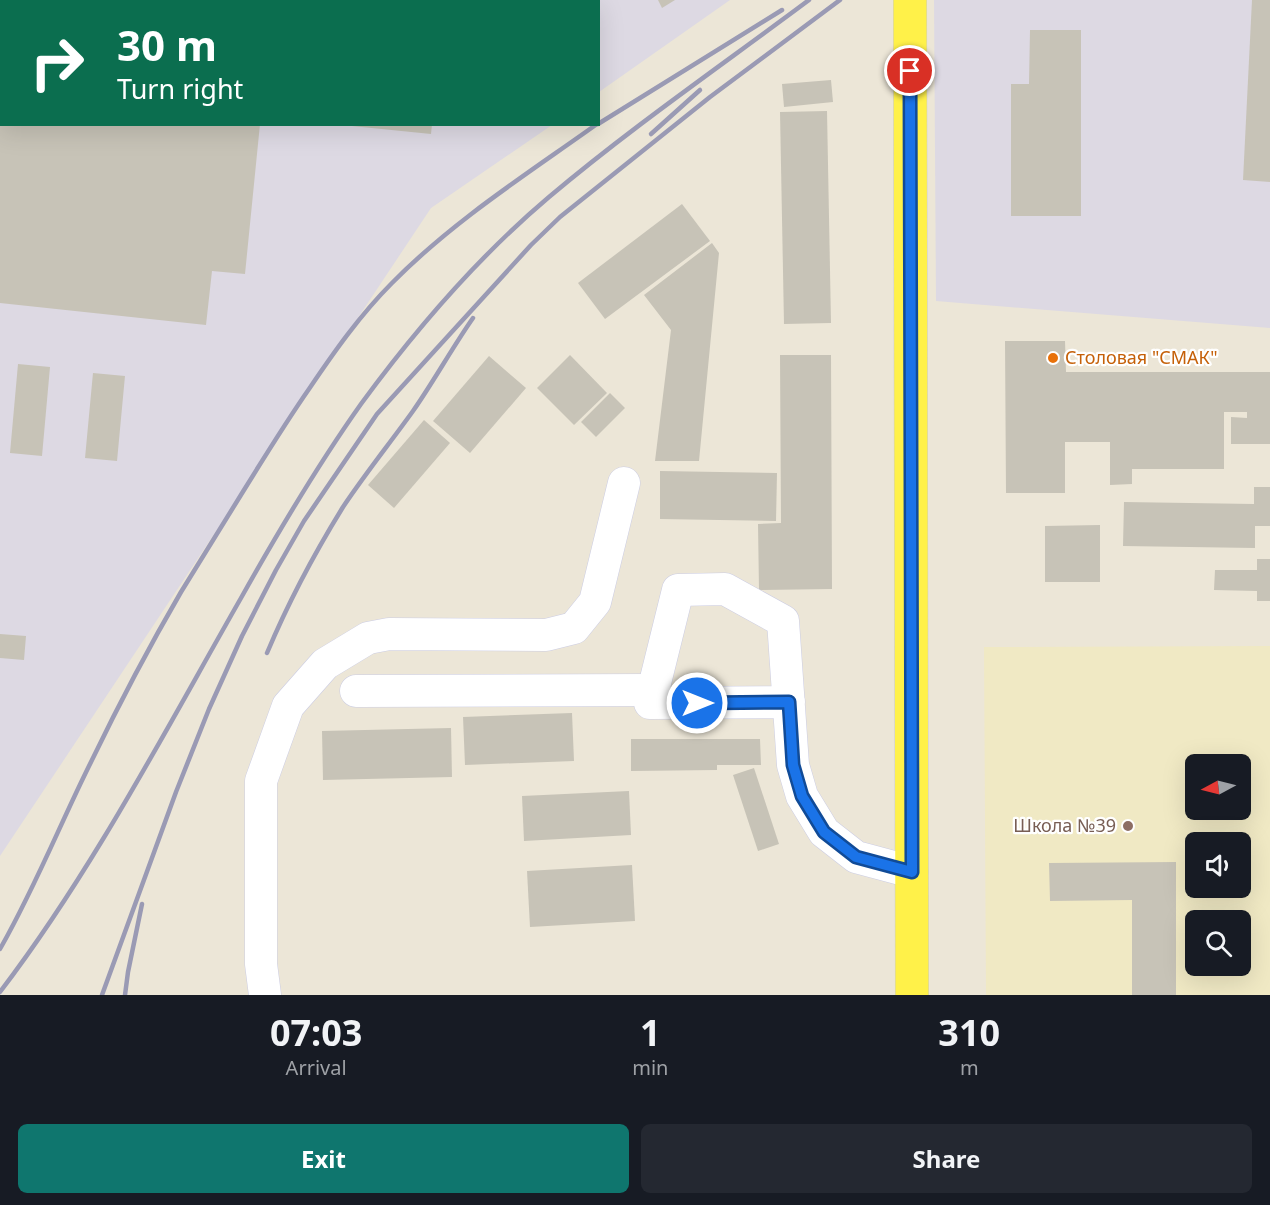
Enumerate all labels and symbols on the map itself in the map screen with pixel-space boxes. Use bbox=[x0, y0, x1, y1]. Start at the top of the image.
pin bbox=[884, 45, 935, 96]
place label: Столовая "СМАК" bbox=[1065, 345, 1218, 369]
marker: Столовая "СМАК" bbox=[1046, 351, 1060, 365]
position arrow bbox=[665, 671, 729, 735]
north arrow bbox=[1185, 754, 1251, 820]
place label: Школа №39 bbox=[1013, 813, 1116, 837]
marker: Школа №39 bbox=[1121, 819, 1135, 833]

